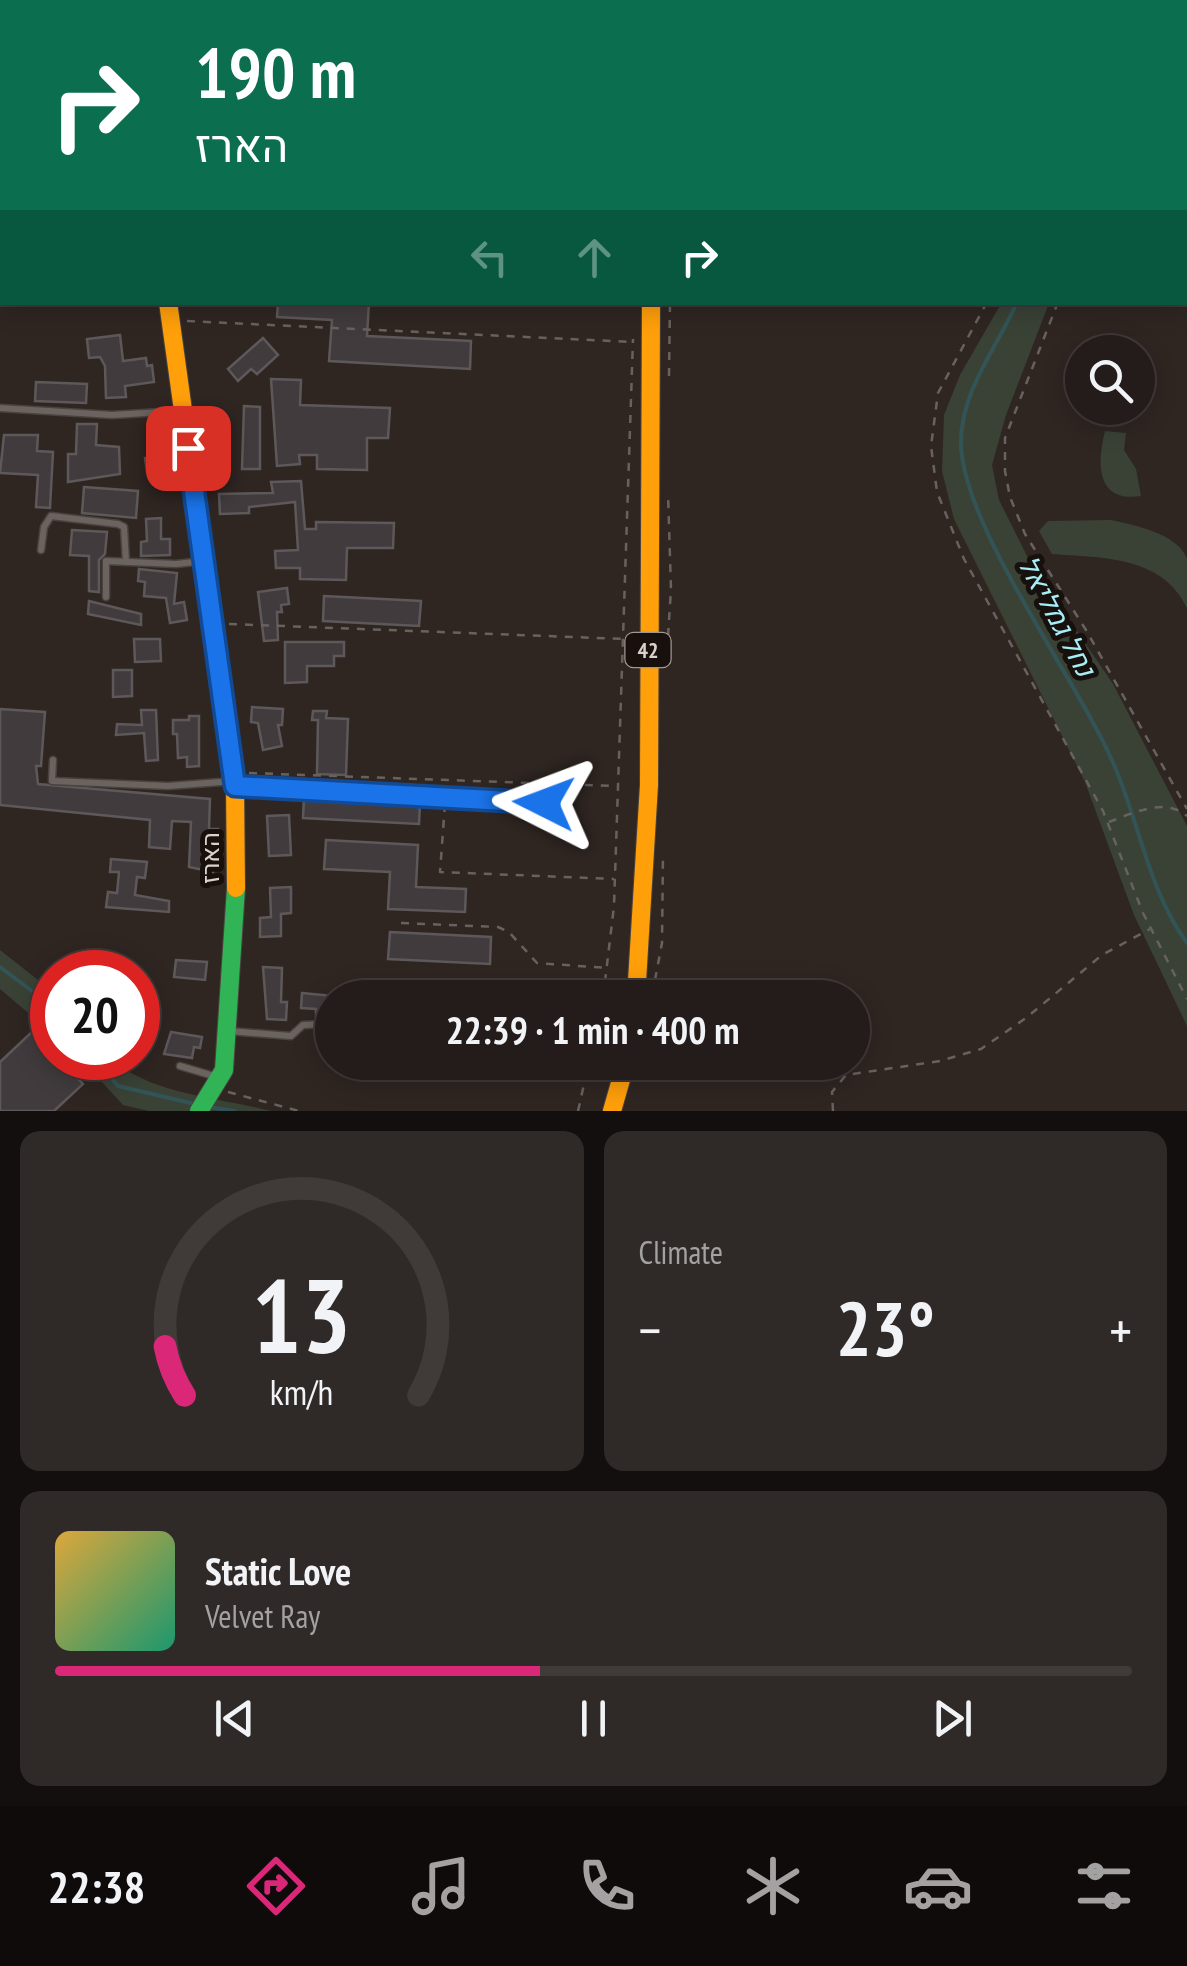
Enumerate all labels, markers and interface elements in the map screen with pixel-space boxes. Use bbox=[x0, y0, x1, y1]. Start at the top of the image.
text: 190 m bbox=[195, 27, 356, 117]
icon: right bbox=[30, 40, 160, 170]
text: הארז bbox=[195, 116, 288, 174]
icon: left bbox=[462, 230, 517, 285]
icon: ahead bbox=[567, 230, 622, 285]
icon: right bbox=[672, 230, 727, 285]
map controls bbox=[1065, 335, 1155, 425]
button: search bbox=[1065, 335, 1155, 425]
pin bbox=[146, 406, 231, 491]
icon: arrive bbox=[161, 421, 216, 476]
water label: נחל גמליאל bbox=[1010, 549, 1105, 684]
road number: 42 bbox=[626, 633, 670, 667]
position arrow bbox=[492, 751, 596, 855]
street label: הארז bbox=[194, 832, 226, 884]
speed limit sign: 20 bbox=[30, 950, 160, 1080]
text: 22:39 · 1 min · 400 m bbox=[446, 1005, 739, 1054]
text: Climate bbox=[639, 1231, 723, 1273]
text: 13 bbox=[252, 1247, 351, 1382]
text: 23° bbox=[836, 1280, 935, 1377]
text: − bbox=[639, 1294, 661, 1365]
text: + bbox=[1109, 1294, 1132, 1365]
text: km/h bbox=[270, 1369, 333, 1415]
text: Static Love bbox=[205, 1546, 351, 1595]
text: Velvet Ray bbox=[205, 1595, 320, 1637]
icon: previous bbox=[207, 1691, 262, 1746]
icon: pause bbox=[566, 1691, 621, 1746]
icon: next bbox=[925, 1691, 980, 1746]
icon: directions bbox=[241, 1851, 311, 1921]
icon: music bbox=[406, 1851, 476, 1921]
icon: phone bbox=[572, 1851, 642, 1921]
icon: climate bbox=[738, 1851, 808, 1921]
icon: car bbox=[903, 1851, 973, 1921]
icon: filters bbox=[1069, 1851, 1139, 1921]
text: 22:38 bbox=[48, 1857, 145, 1915]

